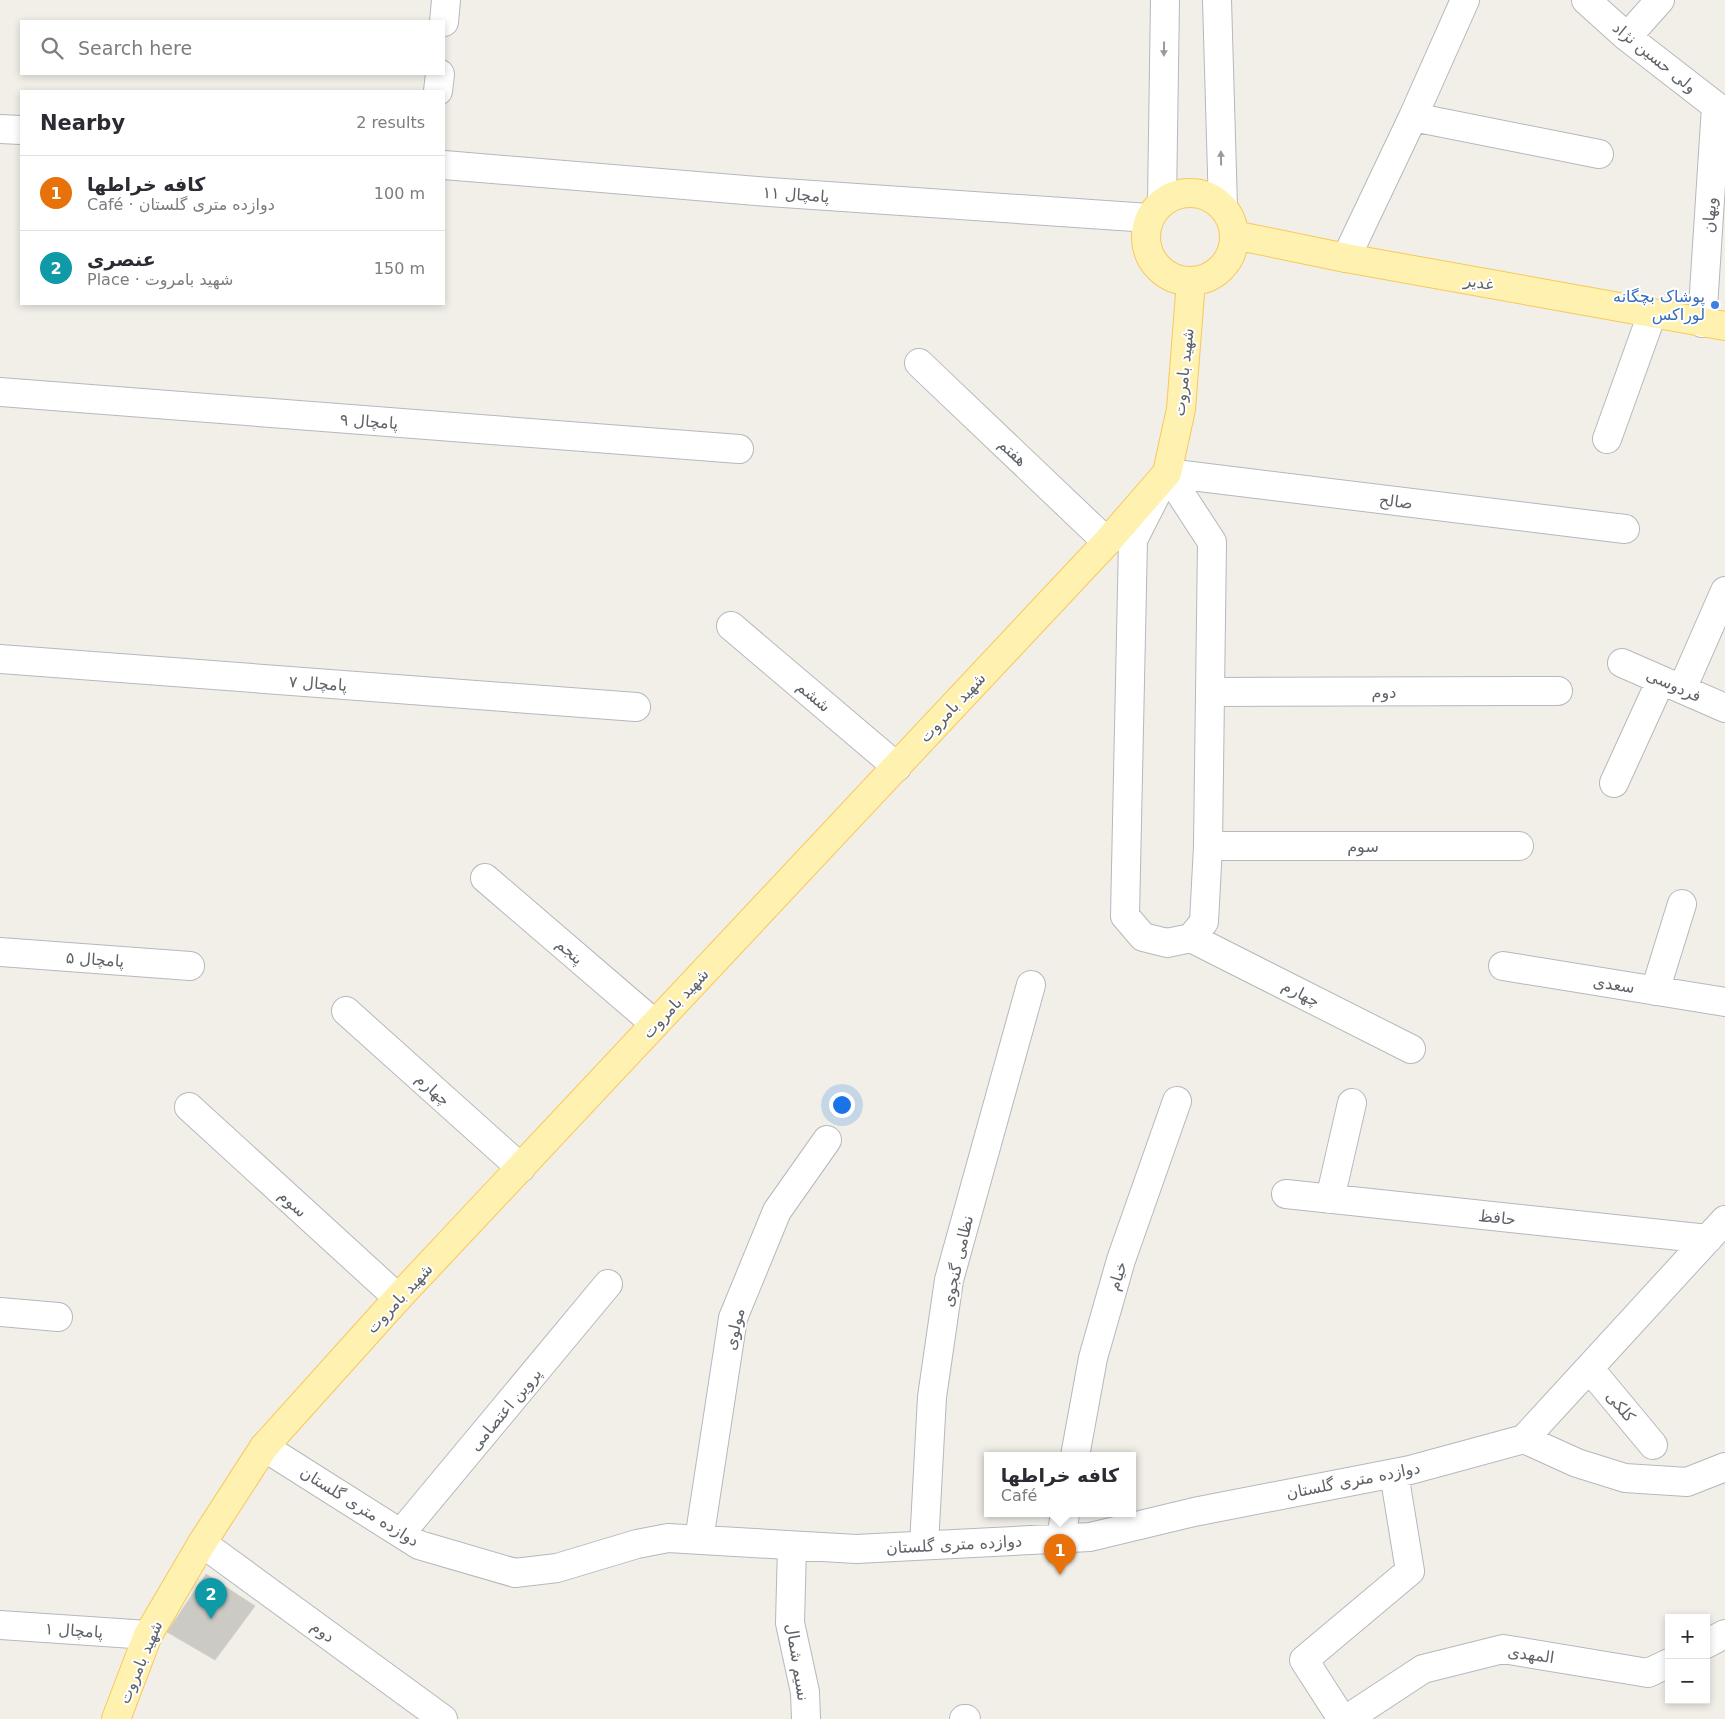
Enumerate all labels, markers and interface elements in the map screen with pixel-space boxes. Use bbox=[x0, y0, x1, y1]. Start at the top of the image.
street label: ولی حسین نژاد bbox=[1608, 18, 1700, 98]
search box bbox=[20, 20, 445, 75]
icon: search bbox=[38, 34, 66, 62]
text: Search here bbox=[78, 37, 192, 59]
one-way arrow bbox=[1160, 41, 1168, 57]
text: Nearby bbox=[40, 111, 125, 135]
text: 2 results bbox=[356, 113, 425, 132]
one-way arrow bbox=[1217, 150, 1225, 166]
text: کافه خراطها bbox=[87, 173, 205, 195]
street label: پامچال ۱۱ bbox=[762, 183, 830, 207]
text: 1 bbox=[50, 184, 62, 203]
text: 100 m bbox=[374, 184, 425, 203]
text: Café · دوازده متری گلستان bbox=[87, 195, 275, 214]
street label: ویهان bbox=[1699, 196, 1721, 234]
text: عنصری bbox=[87, 248, 156, 270]
text: 2 bbox=[50, 259, 62, 278]
text: 150 m bbox=[374, 259, 425, 278]
text: Place · شهید بامروت bbox=[87, 270, 233, 289]
street label: غدیر bbox=[1461, 270, 1495, 295]
place label: پوشاک بچگانه لوراکس bbox=[1613, 287, 1705, 325]
marker: پوشاک بچگانه لوراکس bbox=[1709, 299, 1721, 311]
street label: شهید بامروت bbox=[1169, 327, 1199, 417]
street label: پامچال ۹ bbox=[339, 410, 399, 434]
street label: هفتم bbox=[994, 435, 1031, 470]
street label: صالح bbox=[1378, 490, 1414, 514]
street label: فردوسی bbox=[1643, 665, 1704, 707]
street label: شهید بامروت bbox=[915, 668, 990, 747]
street label: پامچال ۷ bbox=[288, 672, 348, 696]
street label: ششم bbox=[793, 677, 834, 716]
street label: دوم bbox=[1372, 683, 1396, 703]
street label: سوم bbox=[1347, 837, 1379, 857]
street label: پنجم bbox=[551, 934, 587, 969]
street label: پامچال ۵ bbox=[65, 948, 125, 972]
street label: شهید بامروت bbox=[638, 964, 713, 1043]
street label: سعدی bbox=[1592, 972, 1636, 997]
street label: چهارم bbox=[1278, 976, 1323, 1012]
street label: چهارم bbox=[411, 1069, 454, 1110]
your location bbox=[829, 1092, 855, 1118]
street label: سوم bbox=[274, 1186, 311, 1222]
street label: حافظ bbox=[1477, 1206, 1517, 1229]
street label: نظامی گنجوی bbox=[938, 1214, 978, 1309]
street label: شهید بامروت bbox=[362, 1259, 437, 1338]
street label: خیام bbox=[1104, 1259, 1131, 1293]
street label: مولوی bbox=[720, 1306, 749, 1352]
street label: پروین اعتصامی bbox=[465, 1364, 546, 1455]
street label: کلکی bbox=[1602, 1387, 1639, 1426]
popup bbox=[984, 1452, 1136, 1517]
street label: دوازده متری گلستان bbox=[1284, 1458, 1422, 1504]
street label: دوازده متری گلستان bbox=[296, 1462, 422, 1551]
text: کافه خراطها bbox=[1001, 1464, 1119, 1486]
text: Café bbox=[1001, 1486, 1037, 1505]
street label: دوازده متری گلستان bbox=[886, 1531, 1023, 1559]
pin: 1 bbox=[1044, 1534, 1076, 1575]
pin: 2 bbox=[195, 1578, 227, 1619]
map controls bbox=[1665, 1614, 1710, 1704]
button: + bbox=[1665, 1614, 1710, 1659]
street label: دوم bbox=[307, 1616, 338, 1647]
street label: شهید بامروت bbox=[114, 1618, 167, 1707]
street label: پامچال ۱ bbox=[44, 1619, 104, 1643]
street label: نسیم شمال bbox=[782, 1622, 813, 1702]
street label: المهدی bbox=[1506, 1642, 1555, 1668]
button: − bbox=[1665, 1659, 1710, 1704]

